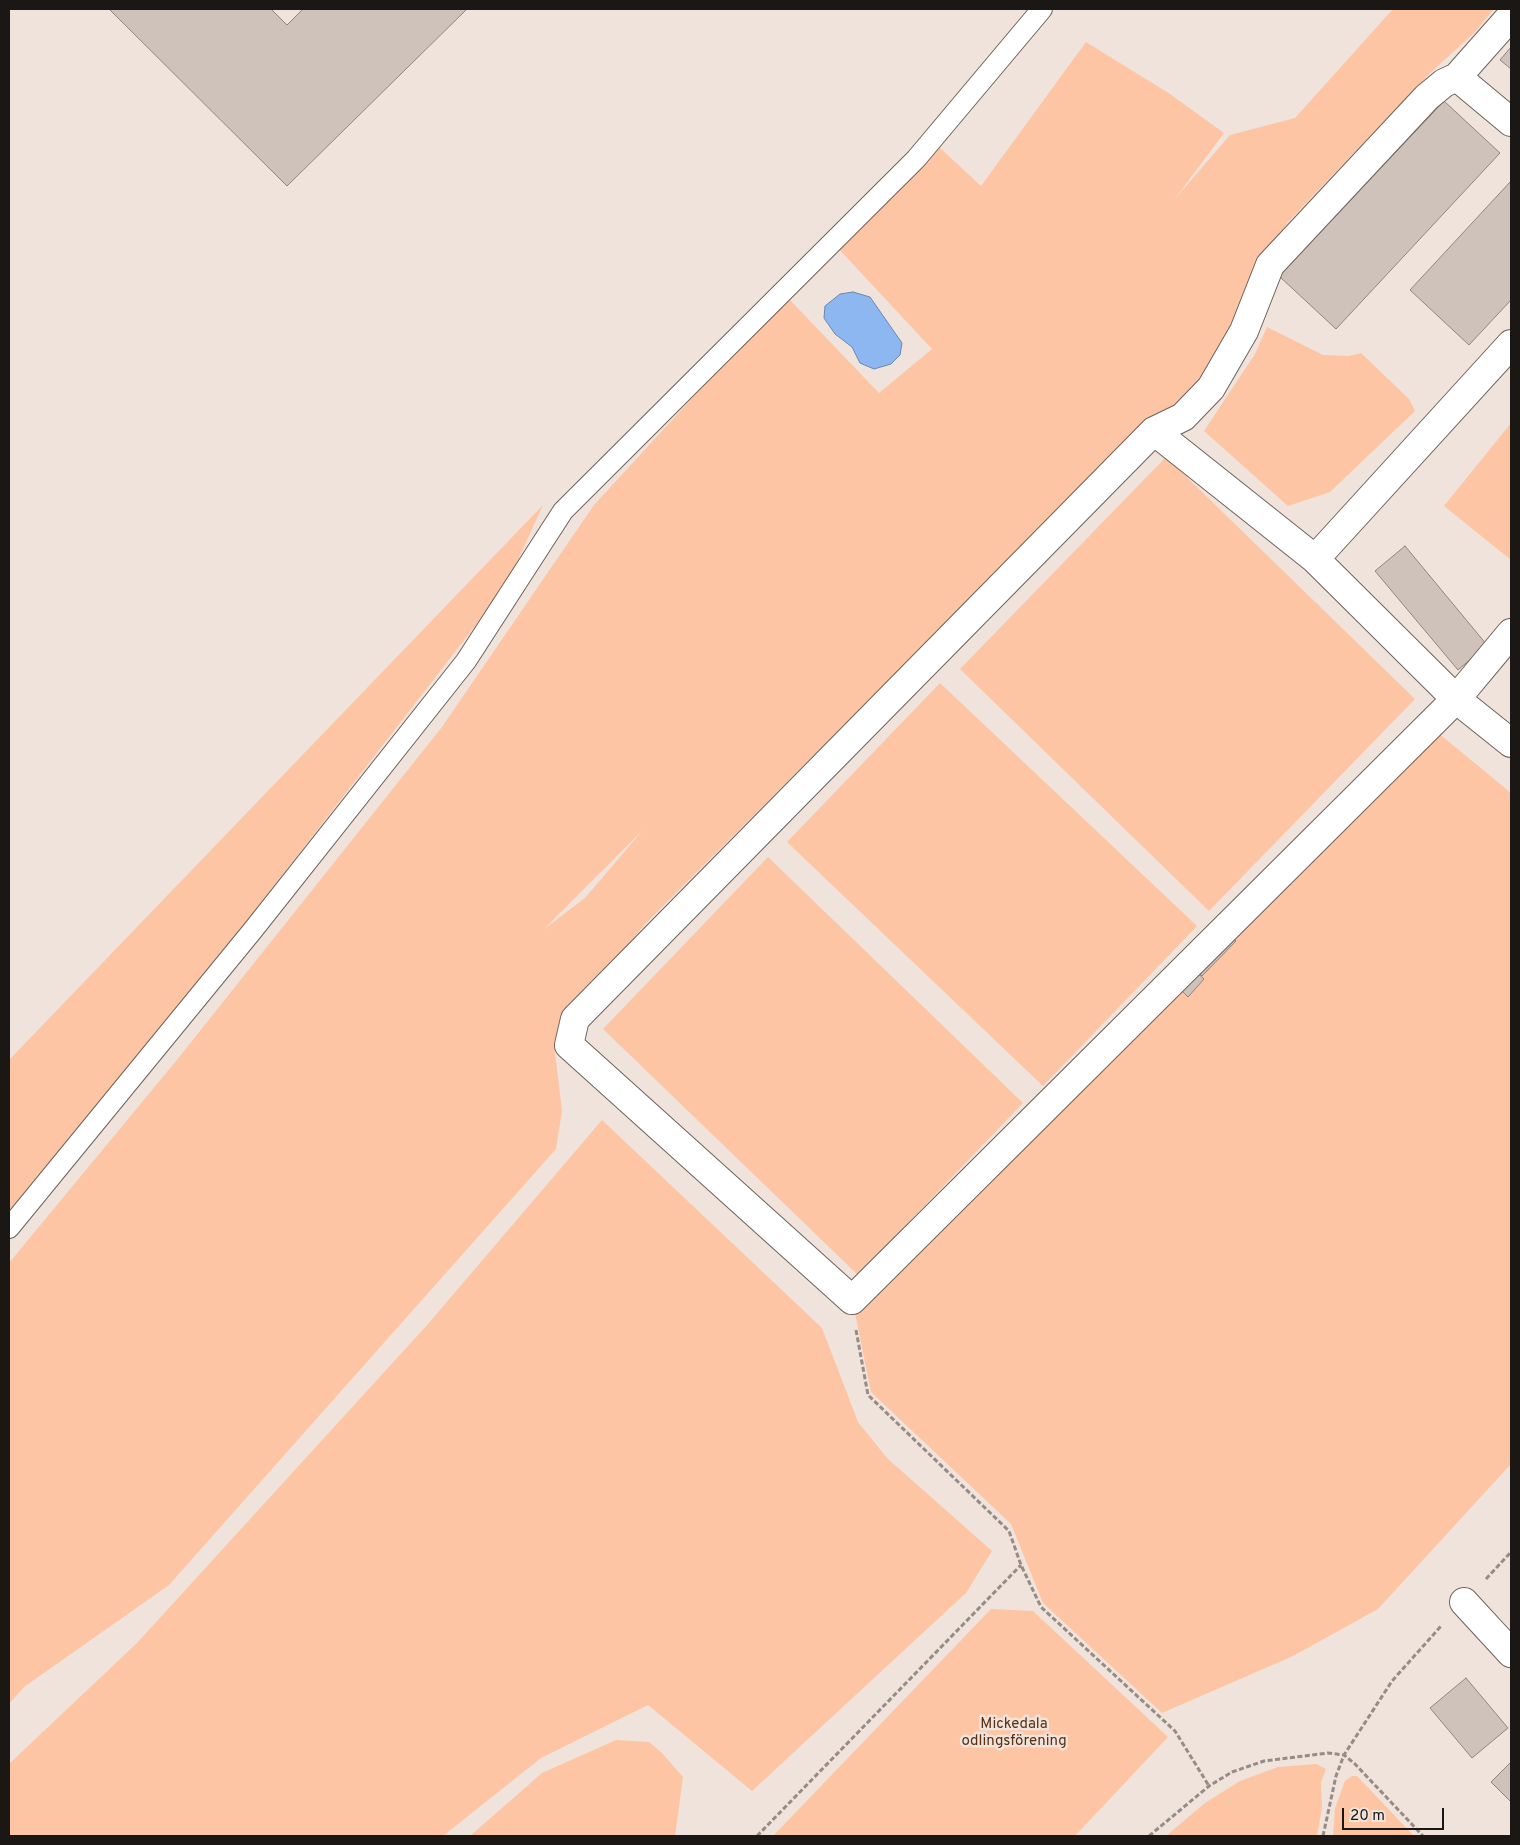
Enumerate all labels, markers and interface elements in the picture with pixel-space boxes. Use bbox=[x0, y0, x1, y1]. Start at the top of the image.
park label: Mickedala odlingsförening bbox=[961, 1716, 1067, 1751]
scale bar bbox=[1345, 1798, 1448, 1830]
text: 20 m bbox=[1350, 1807, 1385, 1826]

